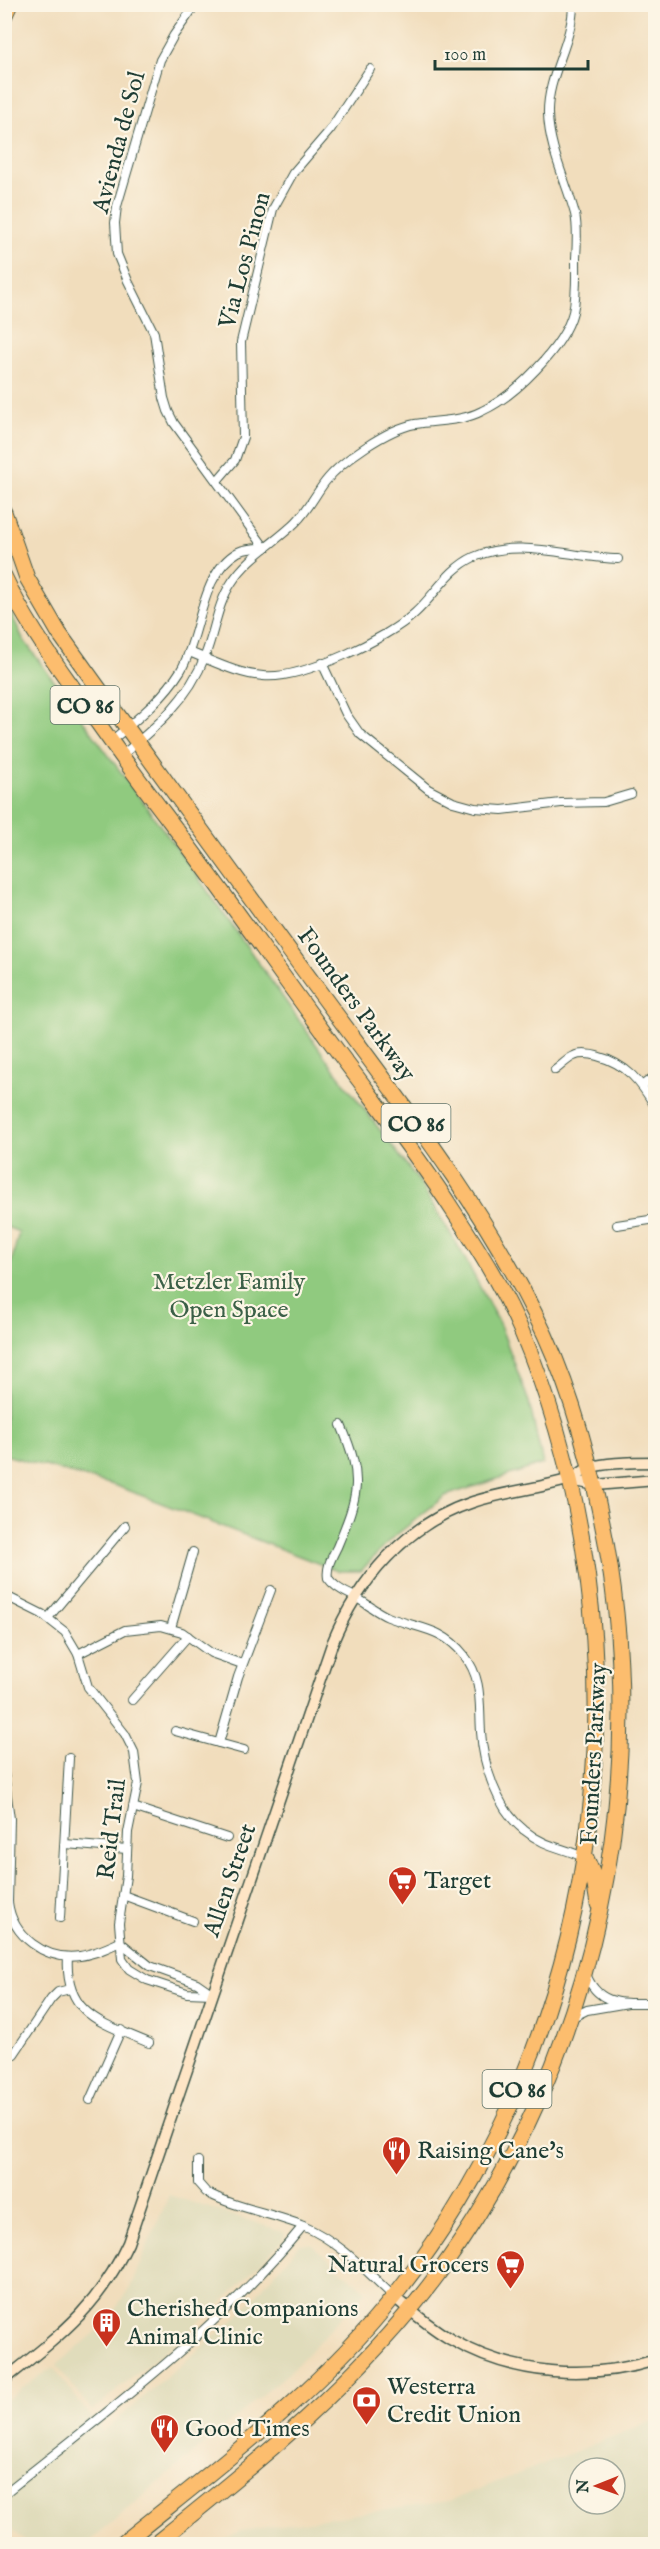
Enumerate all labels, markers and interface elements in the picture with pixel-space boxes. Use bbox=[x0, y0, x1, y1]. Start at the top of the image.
scale bar bbox=[435, 33, 588, 71]
text: 100 m bbox=[444, 44, 486, 67]
street label: Avienda de Sol bbox=[85, 68, 153, 218]
street label: Via Los Pinon bbox=[212, 188, 279, 333]
road number: CO 86 bbox=[50, 686, 119, 724]
street label: Founders Parkway bbox=[290, 922, 422, 1088]
road number: CO 86 bbox=[382, 1104, 450, 1142]
park label: Metzler Family Open Space bbox=[153, 1267, 305, 1326]
street label: Founders Parkway bbox=[574, 1662, 615, 1846]
street label: Reid Trail bbox=[91, 1777, 134, 1881]
street label: Allen Street bbox=[196, 1820, 264, 1942]
supermarket icon: Target bbox=[387, 1864, 419, 1906]
place label: Target bbox=[424, 1866, 491, 1897]
road number: CO 86 bbox=[482, 2070, 552, 2108]
restaurant icon: Raising Cane's bbox=[380, 2134, 412, 2176]
place label: Raising Cane's bbox=[417, 2136, 564, 2167]
supermarket icon: Natural Grocers bbox=[494, 2248, 526, 2290]
place label: Natural Grocers bbox=[327, 2250, 489, 2281]
place label: Cherished Companions Animal Clinic bbox=[126, 2294, 358, 2353]
building icon: Cherished Companions Animal Clinic bbox=[90, 2306, 122, 2348]
place label: Westerra Credit Union bbox=[387, 2372, 521, 2431]
bank icon: Westerra Credit Union bbox=[350, 2384, 382, 2426]
restaurant icon: Good Times bbox=[148, 2412, 180, 2454]
place label: Good Times bbox=[185, 2414, 310, 2445]
north arrow bbox=[567, 2456, 627, 2516]
text: N bbox=[574, 2479, 594, 2494]

